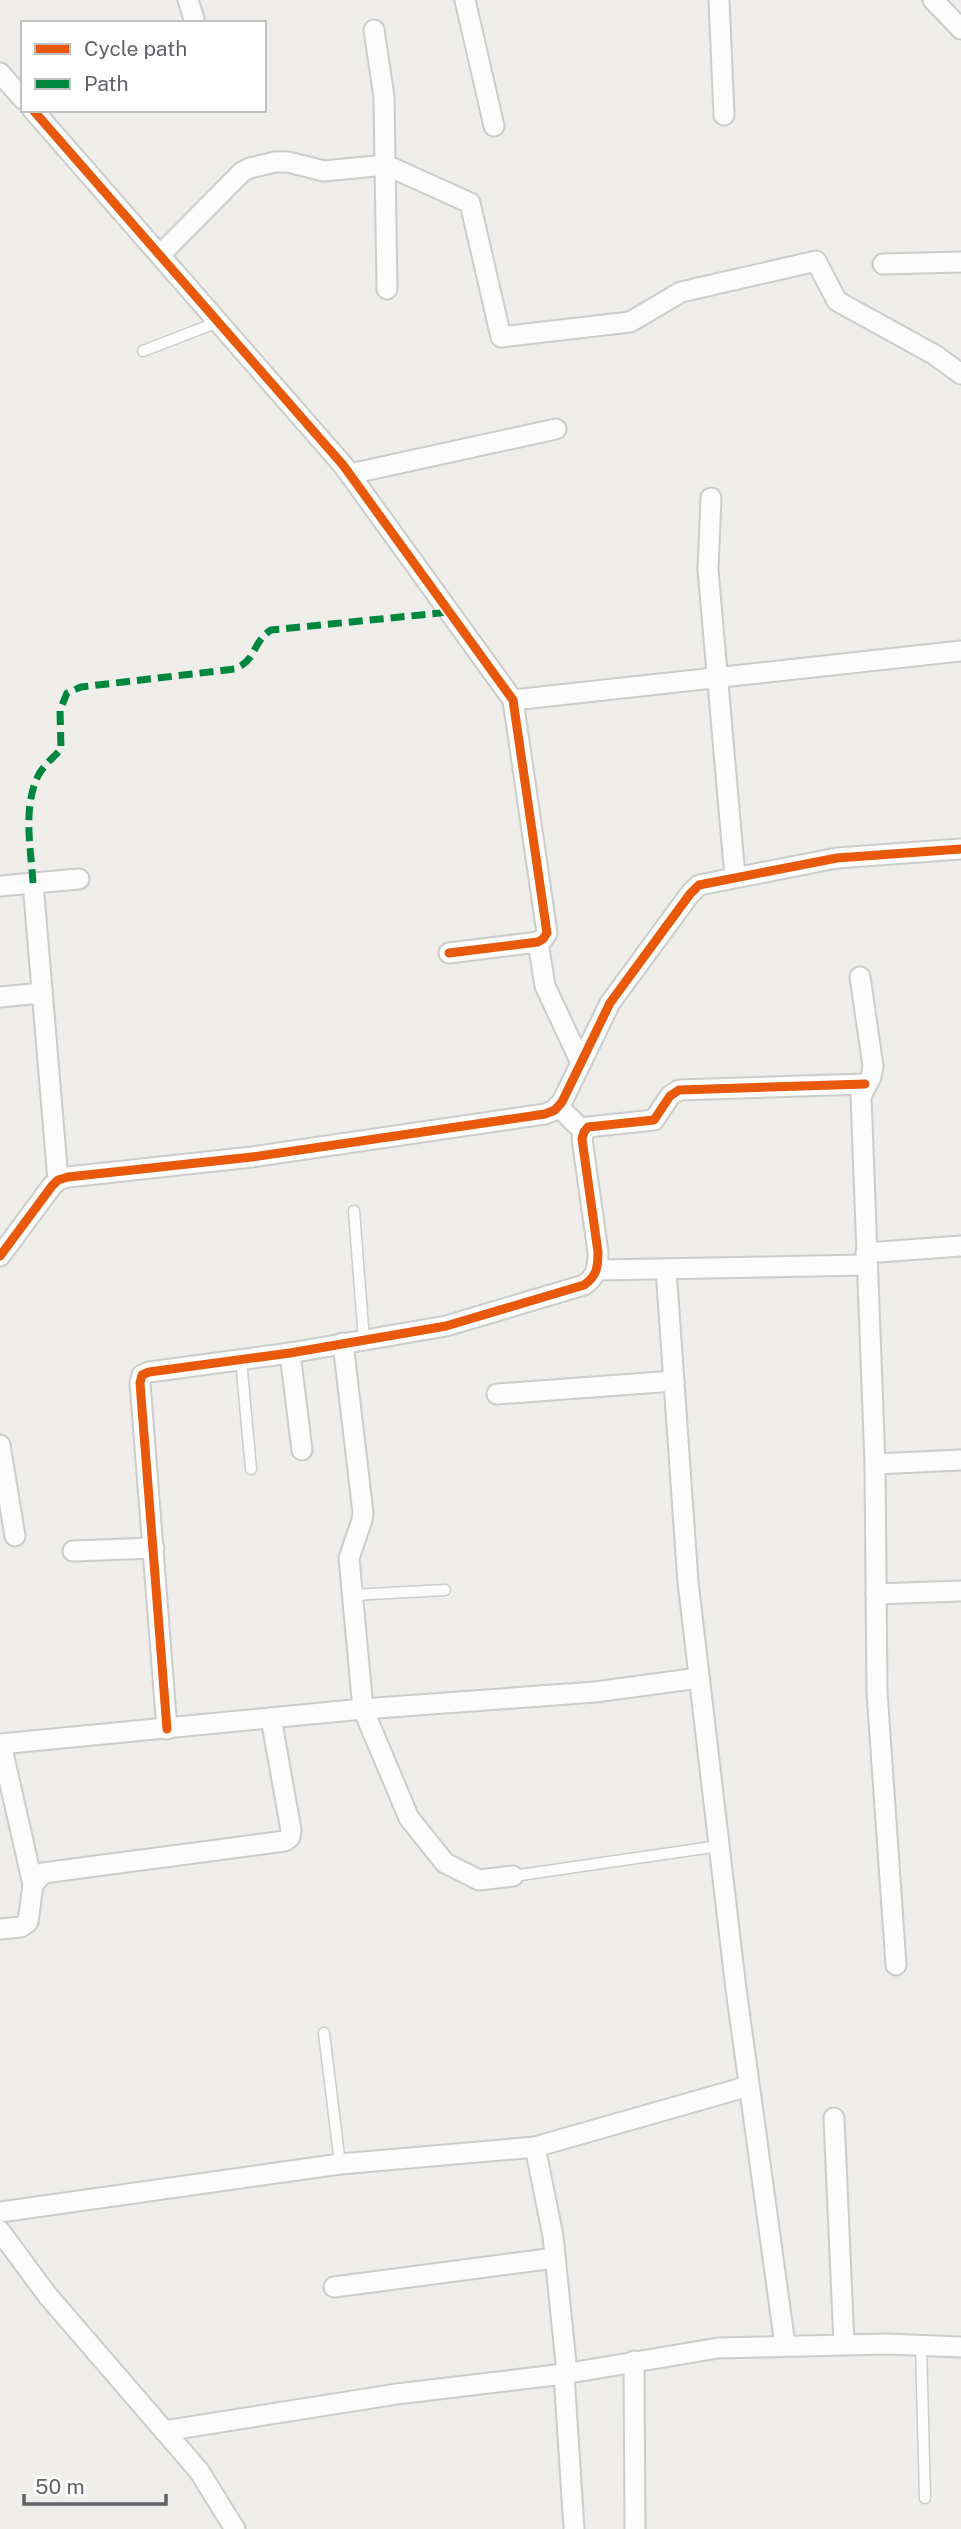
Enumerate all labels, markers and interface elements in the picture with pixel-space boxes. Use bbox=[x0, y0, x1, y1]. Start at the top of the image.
legend bbox=[21, 21, 266, 112]
text: Cycle path bbox=[84, 36, 187, 61]
text: Path bbox=[84, 71, 129, 96]
scale bar bbox=[24, 2462, 166, 2506]
text: 50 m bbox=[35, 2474, 85, 2499]

